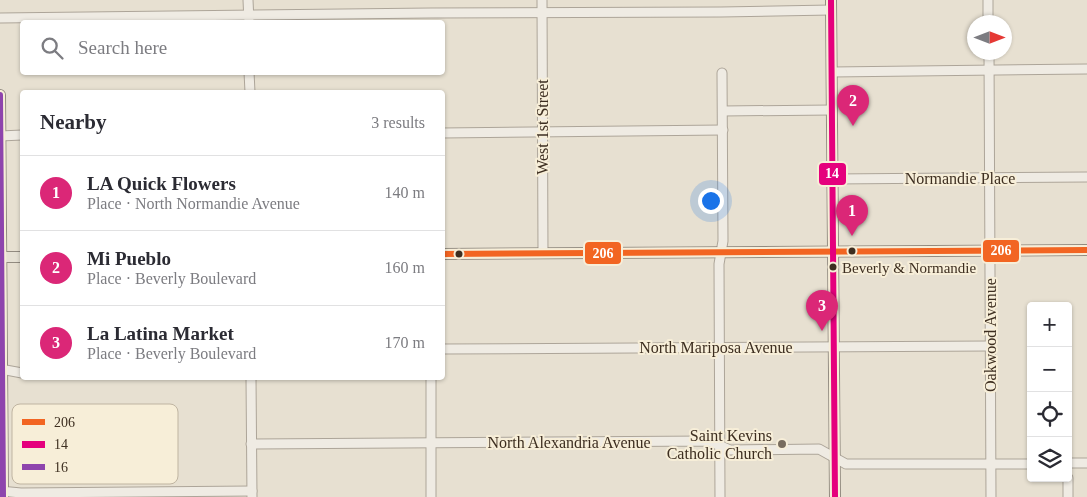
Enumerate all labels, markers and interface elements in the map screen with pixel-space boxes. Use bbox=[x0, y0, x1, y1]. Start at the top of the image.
north arrow bbox=[967, 15, 1012, 60]
search box bbox=[20, 20, 445, 75]
icon: search bbox=[38, 34, 66, 62]
text: Search here bbox=[78, 37, 167, 58]
street label: West 1st Street bbox=[534, 79, 551, 175]
pin: 2 bbox=[837, 85, 869, 126]
text: Nearby bbox=[40, 110, 107, 134]
text: 3 results bbox=[371, 114, 425, 131]
line badge: 14 bbox=[818, 162, 847, 186]
text: 14 bbox=[825, 166, 839, 181]
street label: Normandie Place bbox=[905, 170, 1015, 187]
text: LA Quick Flowers bbox=[87, 173, 236, 194]
text: 1 bbox=[52, 184, 60, 201]
text: 140 m bbox=[385, 184, 425, 201]
your location bbox=[698, 188, 724, 214]
text: Place · North Normandie Avenue bbox=[87, 195, 300, 212]
pin: 1 bbox=[836, 195, 868, 236]
line badge: 206 bbox=[982, 239, 1020, 263]
line badge: 206 bbox=[584, 241, 622, 265]
text: 206 bbox=[991, 243, 1012, 258]
text: 206 bbox=[593, 246, 614, 261]
unlabelled marker bbox=[847, 246, 857, 256]
text: Mi Pueblo bbox=[87, 248, 171, 269]
unlabelled marker bbox=[454, 249, 464, 259]
text: 2 bbox=[52, 259, 60, 276]
text: 160 m bbox=[385, 259, 425, 276]
place label: Beverly & Normandie bbox=[842, 260, 976, 276]
marker: Beverly & Normandie bbox=[828, 262, 838, 272]
text: Place · Beverly Boulevard bbox=[87, 270, 256, 287]
street label: Oakwood Avenue bbox=[982, 278, 999, 392]
pin: 3 bbox=[806, 290, 838, 331]
map controls bbox=[1027, 302, 1072, 482]
button: + bbox=[1027, 302, 1072, 347]
text: La Latina Market bbox=[87, 323, 234, 344]
text: 3 bbox=[52, 334, 60, 351]
text: 170 m bbox=[385, 334, 425, 351]
street label: North Mariposa Avenue bbox=[639, 339, 793, 357]
text: Place · Beverly Boulevard bbox=[87, 345, 256, 362]
button: − bbox=[1027, 347, 1072, 392]
button: locate bbox=[1027, 392, 1072, 437]
legend bbox=[12, 404, 178, 484]
text: 206 bbox=[54, 415, 75, 430]
place label: Saint Kevins Catholic Church bbox=[667, 427, 772, 462]
street label: North Alexandria Avenue bbox=[487, 434, 651, 451]
text: 14 bbox=[54, 437, 68, 452]
button: layers bbox=[1027, 437, 1072, 482]
marker: Saint Kevins Catholic Church bbox=[776, 438, 788, 450]
text: 16 bbox=[54, 460, 68, 475]

